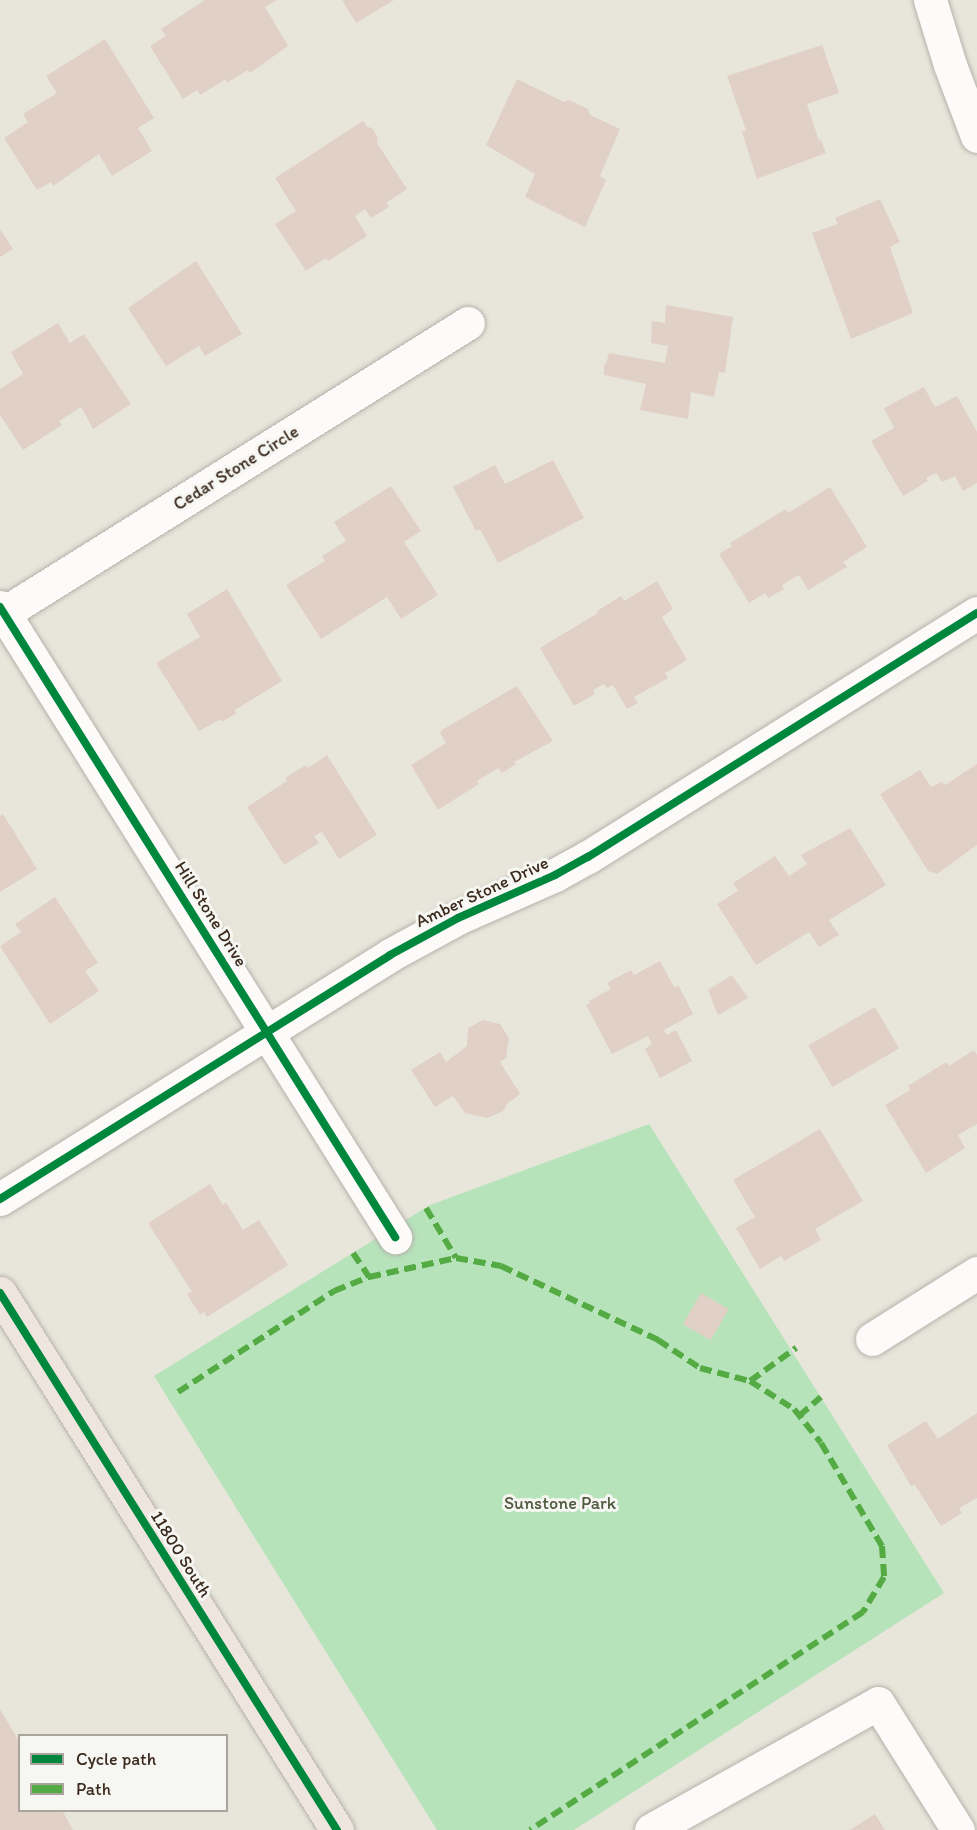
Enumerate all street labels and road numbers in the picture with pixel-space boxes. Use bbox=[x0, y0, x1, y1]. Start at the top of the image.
street label: Cedar Stone Circle bbox=[170, 421, 302, 515]
street label: Amber Stone Drive bbox=[412, 852, 552, 932]
street label: Hill Stone Drive bbox=[170, 857, 252, 971]
street label: 11800 South bbox=[146, 1507, 216, 1601]

